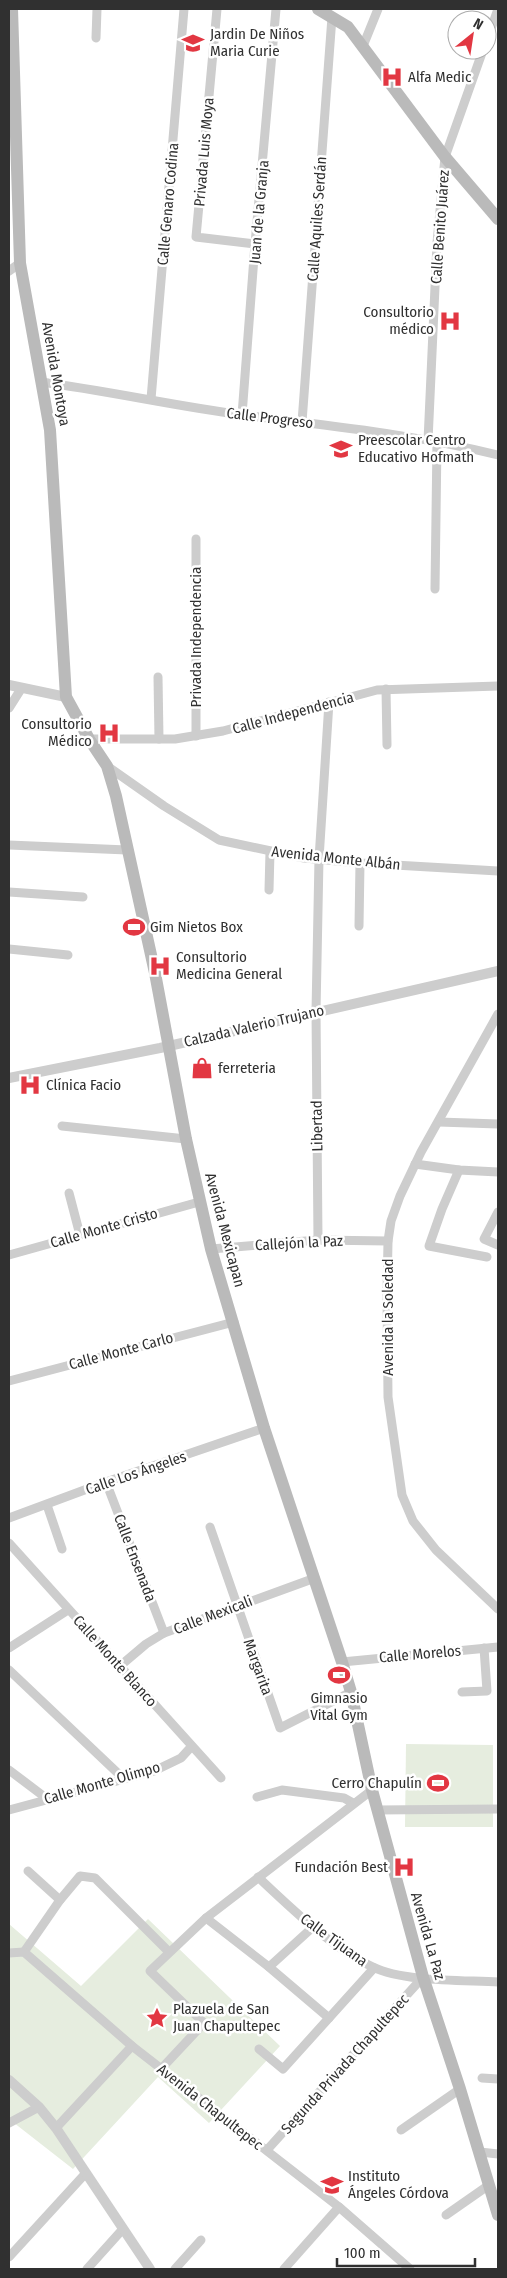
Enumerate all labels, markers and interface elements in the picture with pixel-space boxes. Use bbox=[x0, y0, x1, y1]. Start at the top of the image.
north arrow bbox=[447, 10, 497, 60]
text: N bbox=[470, 15, 486, 34]
place label: Jardin De Niños Maria Curie bbox=[210, 25, 304, 60]
school or university icon: Jardin De Niños Maria Curie bbox=[180, 30, 206, 56]
hospital icon: Alfa Medic bbox=[379, 64, 405, 90]
place label: Alfa Medic bbox=[408, 68, 472, 86]
street label: Privada Luis Moya bbox=[190, 97, 218, 207]
street label: Calle Genaro Codina bbox=[154, 142, 182, 266]
street label: Calle Aquiles Serdán bbox=[304, 156, 330, 282]
street label: Juan de la Granja bbox=[245, 159, 273, 265]
street label: Calle Benito Juárez bbox=[427, 169, 453, 285]
place label: Consultorio médico bbox=[363, 303, 434, 338]
hospital icon: Consultorio médico bbox=[437, 308, 463, 334]
street label: Avenida Montoya bbox=[38, 321, 74, 427]
street label: Calle Progreso bbox=[226, 404, 315, 432]
place label: Preescolar Centro Educativo Hofmath bbox=[358, 431, 474, 466]
school or university icon: Preescolar Centro Educativo Hofmath bbox=[328, 436, 354, 462]
street label: Privada Independencia bbox=[187, 567, 205, 707]
street label: Calle Independencia bbox=[230, 688, 356, 738]
place label: Consultorio Médico bbox=[21, 715, 92, 750]
hospital icon: Consultorio Médico bbox=[96, 720, 122, 746]
street label: Avenida Monte Albán bbox=[271, 842, 401, 874]
sports icon: Gim Nietos Box bbox=[121, 914, 147, 940]
place label: Gim Nietos Box bbox=[150, 918, 243, 936]
place label: Consultorio Medicina General bbox=[176, 948, 282, 983]
hospital icon: Consultorio Medicina General bbox=[147, 953, 173, 979]
street label: Calzada Valerio Trujano bbox=[182, 1001, 326, 1051]
shop icon: ferreteria bbox=[189, 1055, 215, 1081]
place label: ferreteria bbox=[218, 1059, 276, 1077]
hospital icon: Clínica Facio bbox=[17, 1072, 43, 1098]
place label: Clínica Facio bbox=[46, 1076, 121, 1094]
street label: Libertad bbox=[308, 1100, 326, 1152]
street label: Avenida Mexicapan bbox=[201, 1171, 249, 1289]
street label: Calle Monte Cristo bbox=[48, 1204, 160, 1252]
street label: Callejón la Paz bbox=[255, 1232, 344, 1254]
street label: Avenida la Soledad bbox=[379, 1258, 397, 1376]
street label: Calle Monte Carlo bbox=[67, 1328, 175, 1374]
street label: Calle Los Ángeles bbox=[83, 1447, 189, 1499]
street label: Calle Ensenada bbox=[110, 1512, 160, 1604]
street label: Calle Mexicali bbox=[171, 1592, 255, 1638]
street label: Calle Monte Blanco bbox=[69, 1612, 161, 1711]
street label: Margarita bbox=[240, 1637, 276, 1697]
street label: Calle Morelos bbox=[378, 1641, 462, 1667]
sports icon: Gimnasio Vital Gym bbox=[326, 1662, 352, 1688]
place label: Gimnasio Vital Gym bbox=[310, 1689, 368, 1724]
street label: Calle Monte Olimpo bbox=[42, 1758, 162, 1808]
sports icon: Cerro Chapulín bbox=[425, 1770, 451, 1796]
place label: Cerro Chapulín bbox=[332, 1774, 422, 1792]
hospital icon: Fundación Best bbox=[391, 1854, 417, 1880]
place label: Fundación Best bbox=[294, 1858, 388, 1876]
street label: Avenida La Paz bbox=[407, 1890, 449, 1982]
street label: Calle Tijuana bbox=[297, 1910, 371, 1970]
street label: Segunda Privada Chapultepec bbox=[277, 1990, 413, 2138]
place label: Plazuela de San Juan Chapultepec bbox=[173, 2000, 281, 2035]
place icon: Plazuela de San Juan Chapultepec bbox=[144, 2005, 170, 2031]
street label: Avenida Chapultepec bbox=[154, 2060, 267, 2154]
place label: Instituto Ángeles Córdova bbox=[348, 2167, 449, 2202]
school or university icon: Instituto Ángeles Córdova bbox=[319, 2172, 345, 2198]
scale bar bbox=[337, 2236, 474, 2268]
text: 100 m bbox=[344, 2244, 381, 2262]

